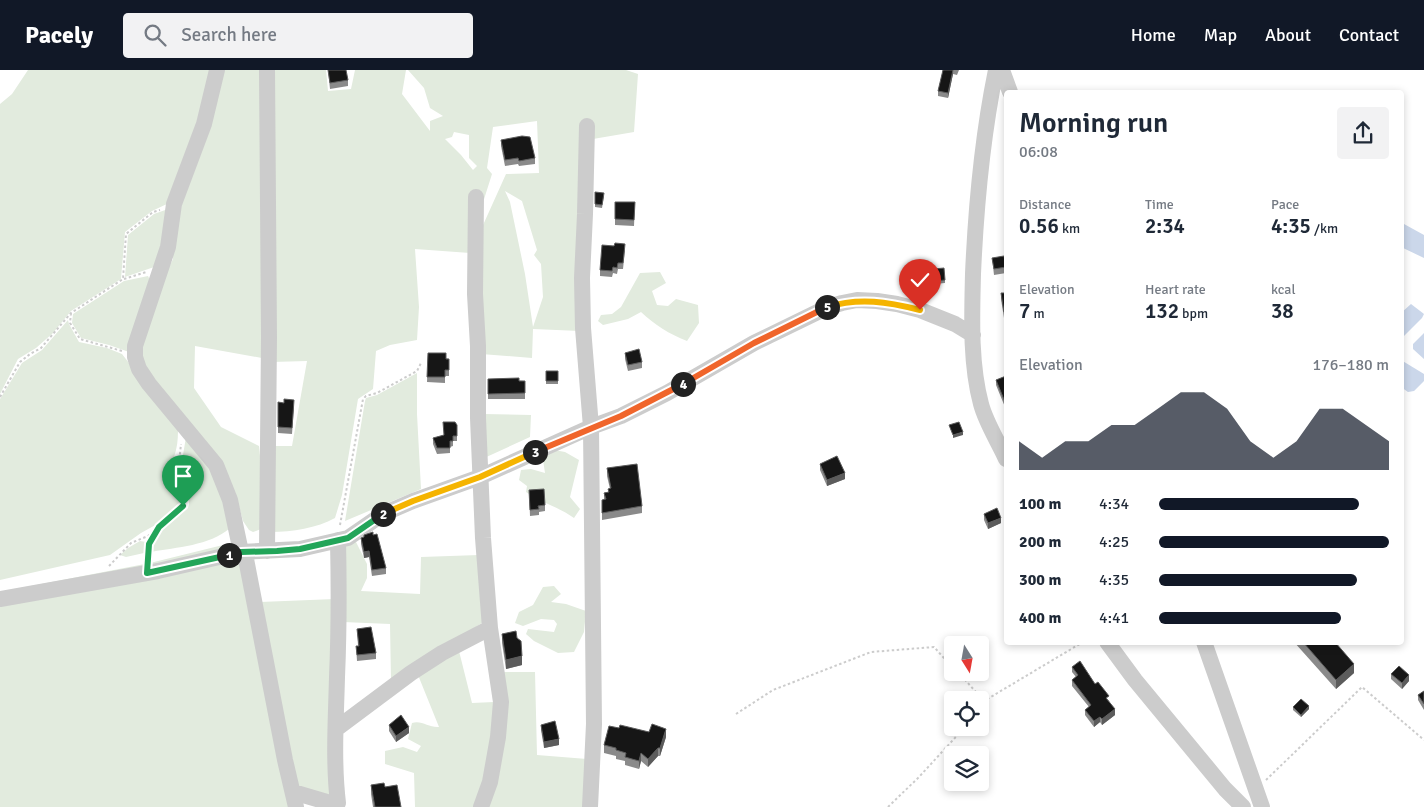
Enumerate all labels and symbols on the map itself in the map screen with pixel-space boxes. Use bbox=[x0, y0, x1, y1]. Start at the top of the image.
pin bbox=[899, 259, 941, 310]
pin: 5 bbox=[814, 294, 840, 320]
pin: 4 bbox=[670, 372, 696, 396]
pin: 3 bbox=[522, 440, 548, 464]
pin bbox=[162, 455, 204, 506]
pin: 2 bbox=[370, 502, 396, 526]
pin: 1 bbox=[216, 542, 242, 568]
north arrow bbox=[944, 636, 989, 681]

